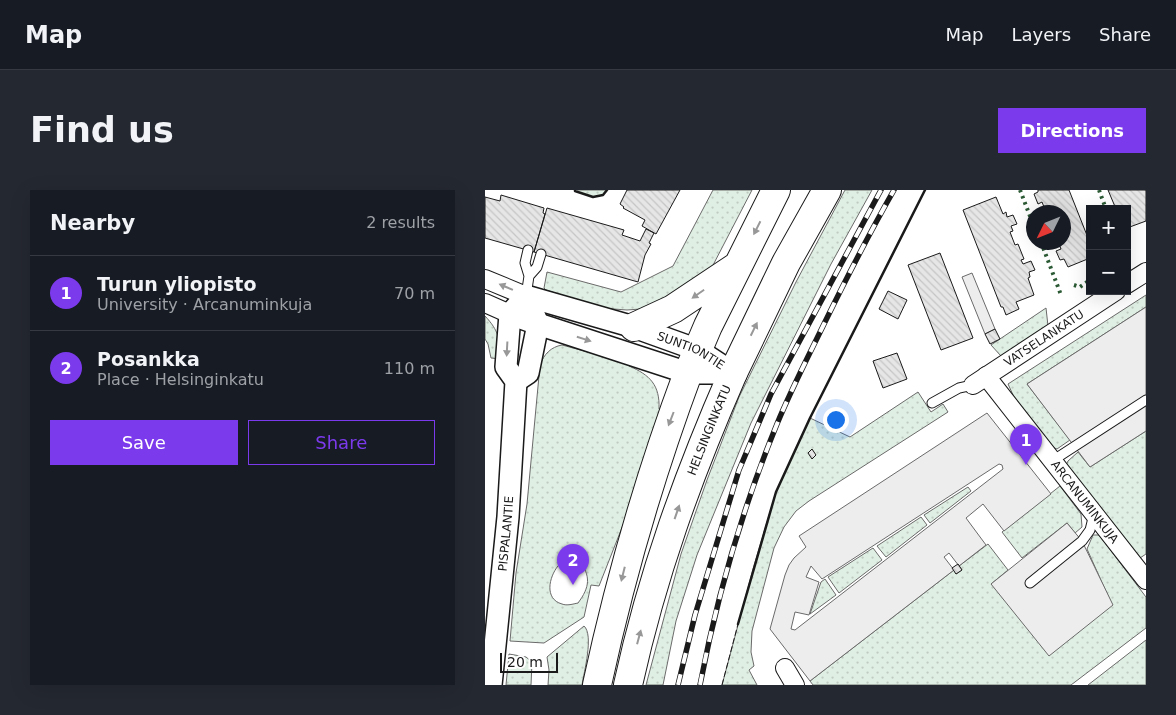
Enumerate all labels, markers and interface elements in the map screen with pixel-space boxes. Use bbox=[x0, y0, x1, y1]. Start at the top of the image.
text: Map bbox=[25, 21, 82, 49]
text: Map bbox=[945, 24, 983, 45]
text: Layers bbox=[1011, 24, 1071, 45]
text: Share bbox=[1099, 24, 1151, 45]
button: Directions bbox=[998, 108, 1146, 153]
text: Find us bbox=[30, 110, 174, 150]
north arrow bbox=[1026, 205, 1071, 250]
map controls bbox=[1086, 205, 1131, 295]
button: + bbox=[1086, 205, 1131, 250]
text: Nearby bbox=[50, 211, 135, 235]
text: 2 results bbox=[366, 213, 435, 232]
one-way arrow bbox=[753, 221, 761, 235]
button: − bbox=[1086, 250, 1131, 295]
text: Turun yliopisto bbox=[97, 273, 256, 295]
one-way arrow bbox=[499, 283, 513, 291]
text: 1 bbox=[60, 284, 72, 303]
text: 70 m bbox=[394, 284, 435, 303]
one-way arrow bbox=[691, 289, 704, 299]
text: University · Arcanuminkuja bbox=[97, 295, 312, 314]
street label: VATSELANKATU bbox=[1002, 307, 1087, 370]
one-way arrow bbox=[750, 322, 758, 336]
street label: SUNTIONTIE bbox=[655, 329, 727, 372]
one-way arrow bbox=[577, 336, 592, 343]
one-way arrow bbox=[503, 341, 511, 357]
text: Posankka bbox=[97, 348, 200, 370]
text: 2 bbox=[60, 359, 72, 378]
text: 110 m bbox=[384, 359, 435, 378]
text: Place · Helsinginkatu bbox=[97, 370, 264, 389]
street label: HELSINGINKATU bbox=[685, 383, 734, 477]
your location bbox=[823, 407, 849, 433]
one-way arrow bbox=[667, 411, 674, 426]
button: Save bbox=[50, 420, 238, 465]
button: Share bbox=[248, 420, 435, 465]
pin: 1 bbox=[1010, 424, 1042, 465]
street label: ARCANUMINKUJA bbox=[1048, 458, 1122, 547]
street label: PISPALANTIE bbox=[496, 496, 516, 572]
one-way arrow bbox=[674, 504, 681, 519]
pin: 2 bbox=[557, 544, 589, 585]
one-way arrow bbox=[619, 566, 627, 581]
one-way arrow bbox=[635, 630, 643, 645]
scale bar bbox=[500, 650, 557, 673]
text: 20 m bbox=[507, 654, 543, 670]

